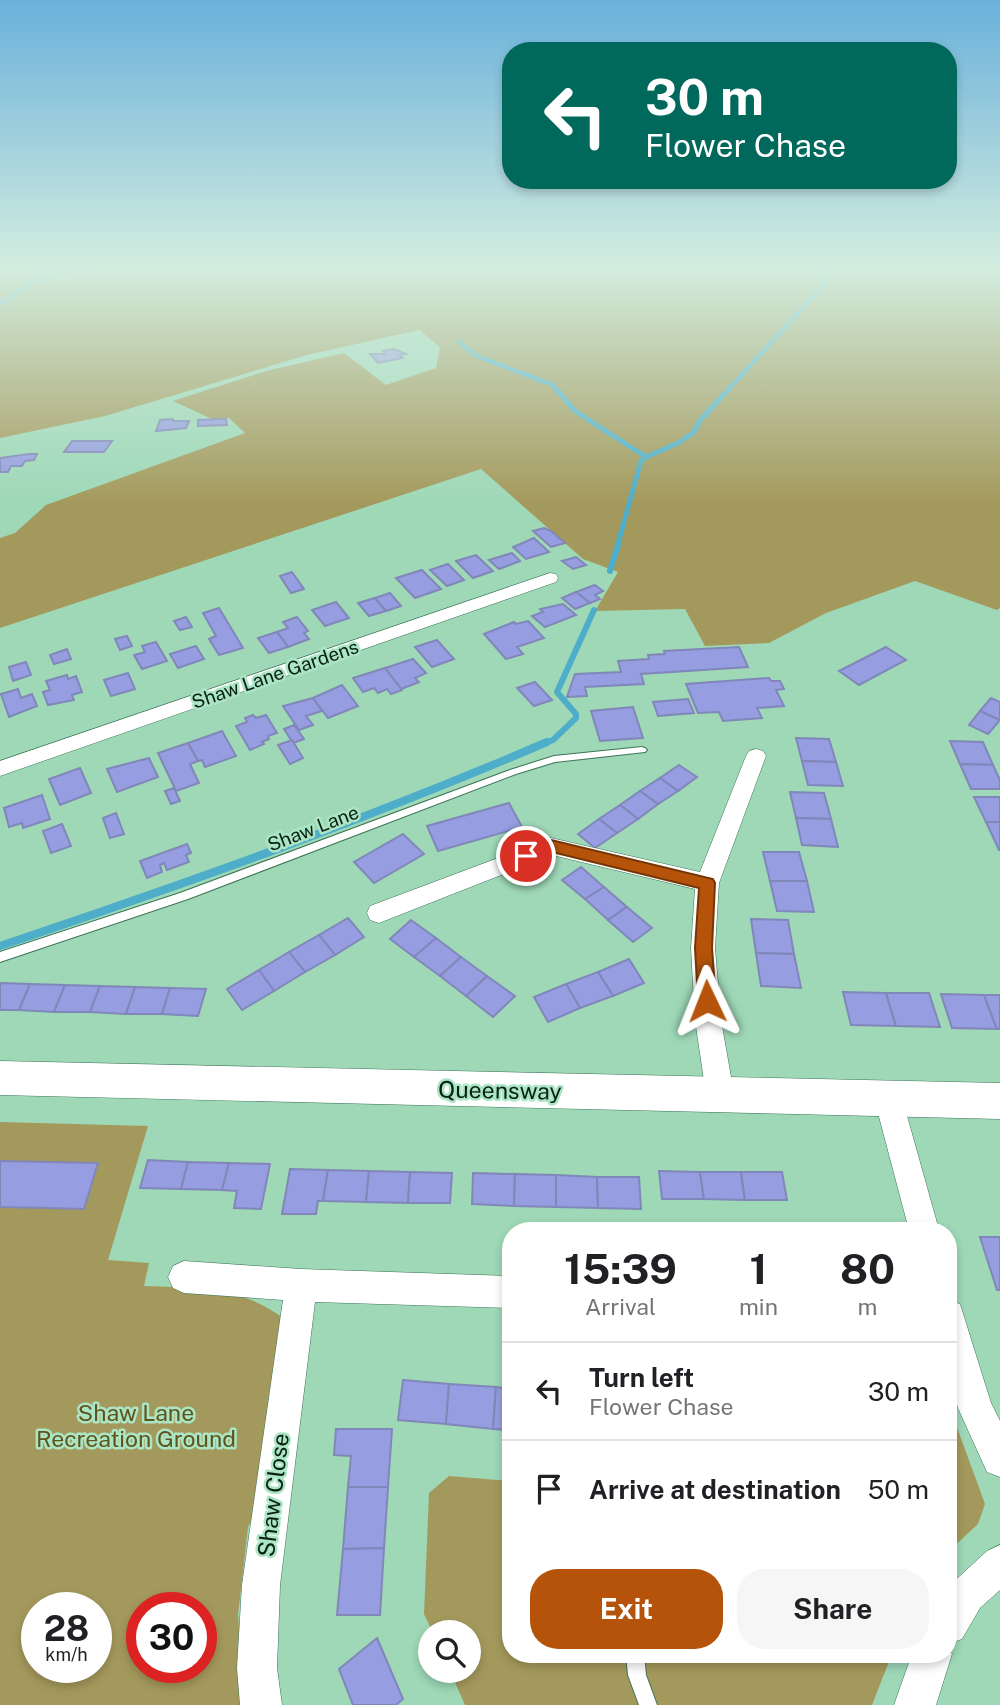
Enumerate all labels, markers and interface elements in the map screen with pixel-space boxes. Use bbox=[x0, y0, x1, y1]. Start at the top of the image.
text: 30 m bbox=[645, 68, 764, 126]
icon: left bbox=[530, 70, 621, 161]
text: Flower Chase bbox=[645, 127, 846, 164]
street label: Shaw Lane Gardens bbox=[189, 635, 361, 713]
street label: Shaw Lane bbox=[264, 801, 362, 855]
pin bbox=[496, 826, 556, 886]
icon: arrive bbox=[507, 837, 545, 875]
position arrow bbox=[670, 964, 744, 1038]
street label: Queensway bbox=[438, 1075, 562, 1105]
text: 15:39 bbox=[564, 1244, 677, 1293]
text: 1 bbox=[749, 1244, 767, 1293]
text: 80 bbox=[840, 1244, 895, 1293]
text: Arrival bbox=[585, 1293, 656, 1320]
text: min bbox=[739, 1293, 778, 1320]
text: m bbox=[858, 1293, 877, 1320]
text: Turn left bbox=[589, 1362, 694, 1393]
icon: left bbox=[530, 1372, 568, 1410]
text: 30 m bbox=[868, 1376, 929, 1407]
text: Flower Chase bbox=[589, 1393, 734, 1420]
park label: Shaw Lane Recreation Ground bbox=[36, 1399, 236, 1452]
street label: Shaw Close bbox=[252, 1432, 294, 1558]
icon: arrive bbox=[530, 1470, 568, 1508]
text: Arrive at destination bbox=[589, 1474, 841, 1505]
text: 50 m bbox=[868, 1474, 929, 1505]
button: Exit bbox=[530, 1569, 723, 1649]
button: Share bbox=[737, 1569, 929, 1649]
speed limit sign: 30 bbox=[126, 1592, 217, 1683]
text: 28 bbox=[44, 1608, 89, 1649]
map controls bbox=[418, 1620, 481, 1683]
button: search bbox=[418, 1620, 481, 1683]
text: km/h bbox=[45, 1644, 88, 1665]

